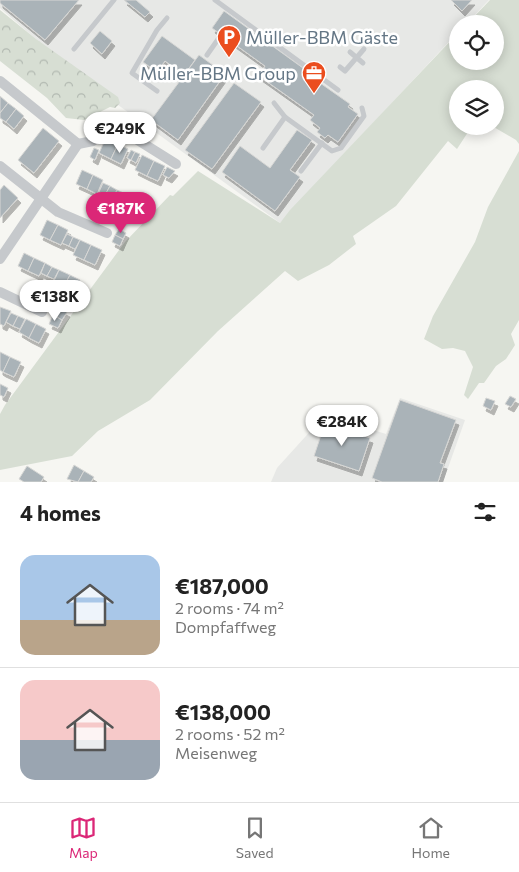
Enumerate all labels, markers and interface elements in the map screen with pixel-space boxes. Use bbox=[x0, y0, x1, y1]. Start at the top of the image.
map controls bbox=[449, 15, 504, 135]
button: locate bbox=[449, 15, 504, 70]
parking icon: Müller-BBM Gäste bbox=[216, 24, 242, 58]
place label: Müller-BBM Gäste bbox=[246, 26, 398, 48]
office icon: Müller-BBM Group bbox=[301, 60, 327, 94]
place label: Müller-BBM Group bbox=[140, 62, 296, 84]
button: layers bbox=[449, 80, 504, 135]
pin: €249K bbox=[85, 112, 155, 154]
text: €249K bbox=[94, 118, 146, 137]
pin: €187K bbox=[86, 192, 156, 234]
text: €187K bbox=[97, 198, 145, 217]
pin: €138K bbox=[20, 280, 90, 322]
text: €138K bbox=[31, 286, 79, 305]
pin: €284K bbox=[307, 404, 377, 447]
text: €284K bbox=[316, 411, 368, 430]
icon: filters bbox=[471, 498, 499, 526]
text: 4 homes bbox=[20, 500, 101, 525]
text: €187,000 bbox=[175, 573, 269, 598]
icon: home bbox=[60, 575, 120, 635]
text: 2 rooms · 74 m² bbox=[175, 598, 284, 617]
text: Dompfaffweg bbox=[175, 617, 276, 636]
text: €138,000 bbox=[175, 699, 271, 724]
icon: home bbox=[60, 700, 120, 760]
text: 2 rooms · 52 m² bbox=[175, 724, 285, 743]
text: Meisenweg bbox=[175, 743, 257, 762]
tab: Map bbox=[69, 814, 98, 861]
tab: Saved bbox=[236, 814, 274, 861]
tab: Home bbox=[412, 814, 450, 861]

